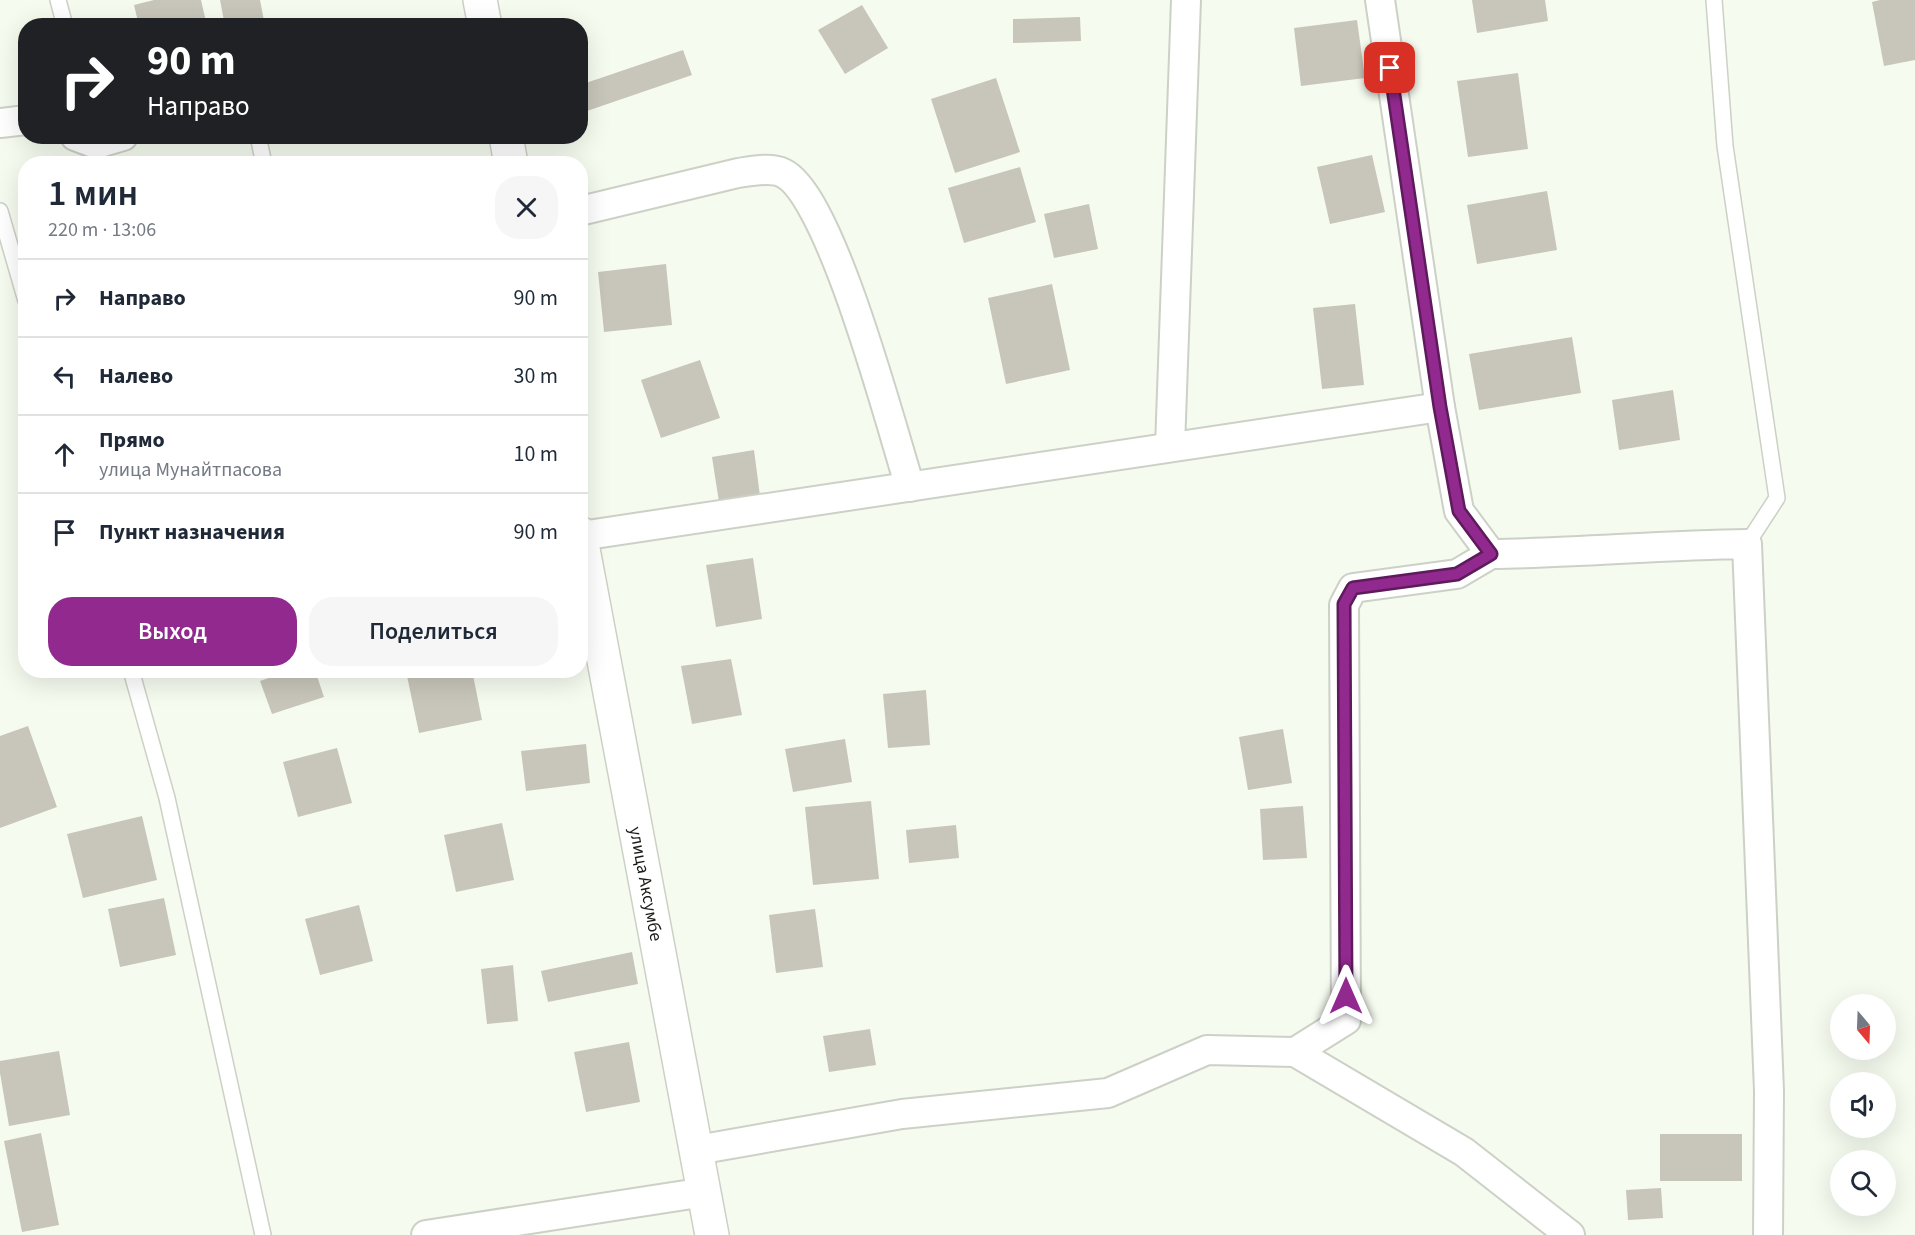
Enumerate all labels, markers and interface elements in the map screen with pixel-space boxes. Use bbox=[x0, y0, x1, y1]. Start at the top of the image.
text: 90 m bbox=[147, 31, 236, 91]
icon: right bbox=[48, 42, 126, 120]
pin bbox=[1364, 42, 1415, 93]
icon: arrive bbox=[1373, 51, 1406, 84]
text: Направо bbox=[147, 87, 250, 126]
text: 1 мин bbox=[48, 168, 138, 219]
button: close bbox=[495, 176, 558, 239]
text: 220 m · 13:06 bbox=[48, 216, 156, 244]
icon: right bbox=[48, 282, 81, 315]
text: Направо bbox=[99, 282, 186, 314]
text: 90 m bbox=[513, 282, 558, 314]
icon: left bbox=[48, 360, 81, 393]
text: Налево bbox=[99, 360, 173, 392]
text: 30 m bbox=[513, 360, 558, 392]
text: Прямо bbox=[99, 424, 165, 456]
icon: ahead bbox=[48, 438, 81, 471]
text: 10 m bbox=[513, 438, 558, 470]
text: улица Мунайтпасова bbox=[99, 456, 282, 484]
icon: arrive bbox=[48, 516, 81, 549]
text: Пункт назначения bbox=[99, 516, 285, 548]
text: 90 m bbox=[513, 516, 558, 548]
button: Выход bbox=[48, 597, 297, 666]
button: Поделиться bbox=[309, 597, 558, 666]
street label: улица Аксумбе bbox=[623, 824, 669, 943]
position arrow bbox=[1314, 964, 1378, 1028]
north arrow bbox=[1830, 994, 1896, 1060]
map controls bbox=[1830, 994, 1896, 1216]
button: sound bbox=[1830, 1072, 1896, 1138]
button: search bbox=[1830, 1150, 1896, 1216]

